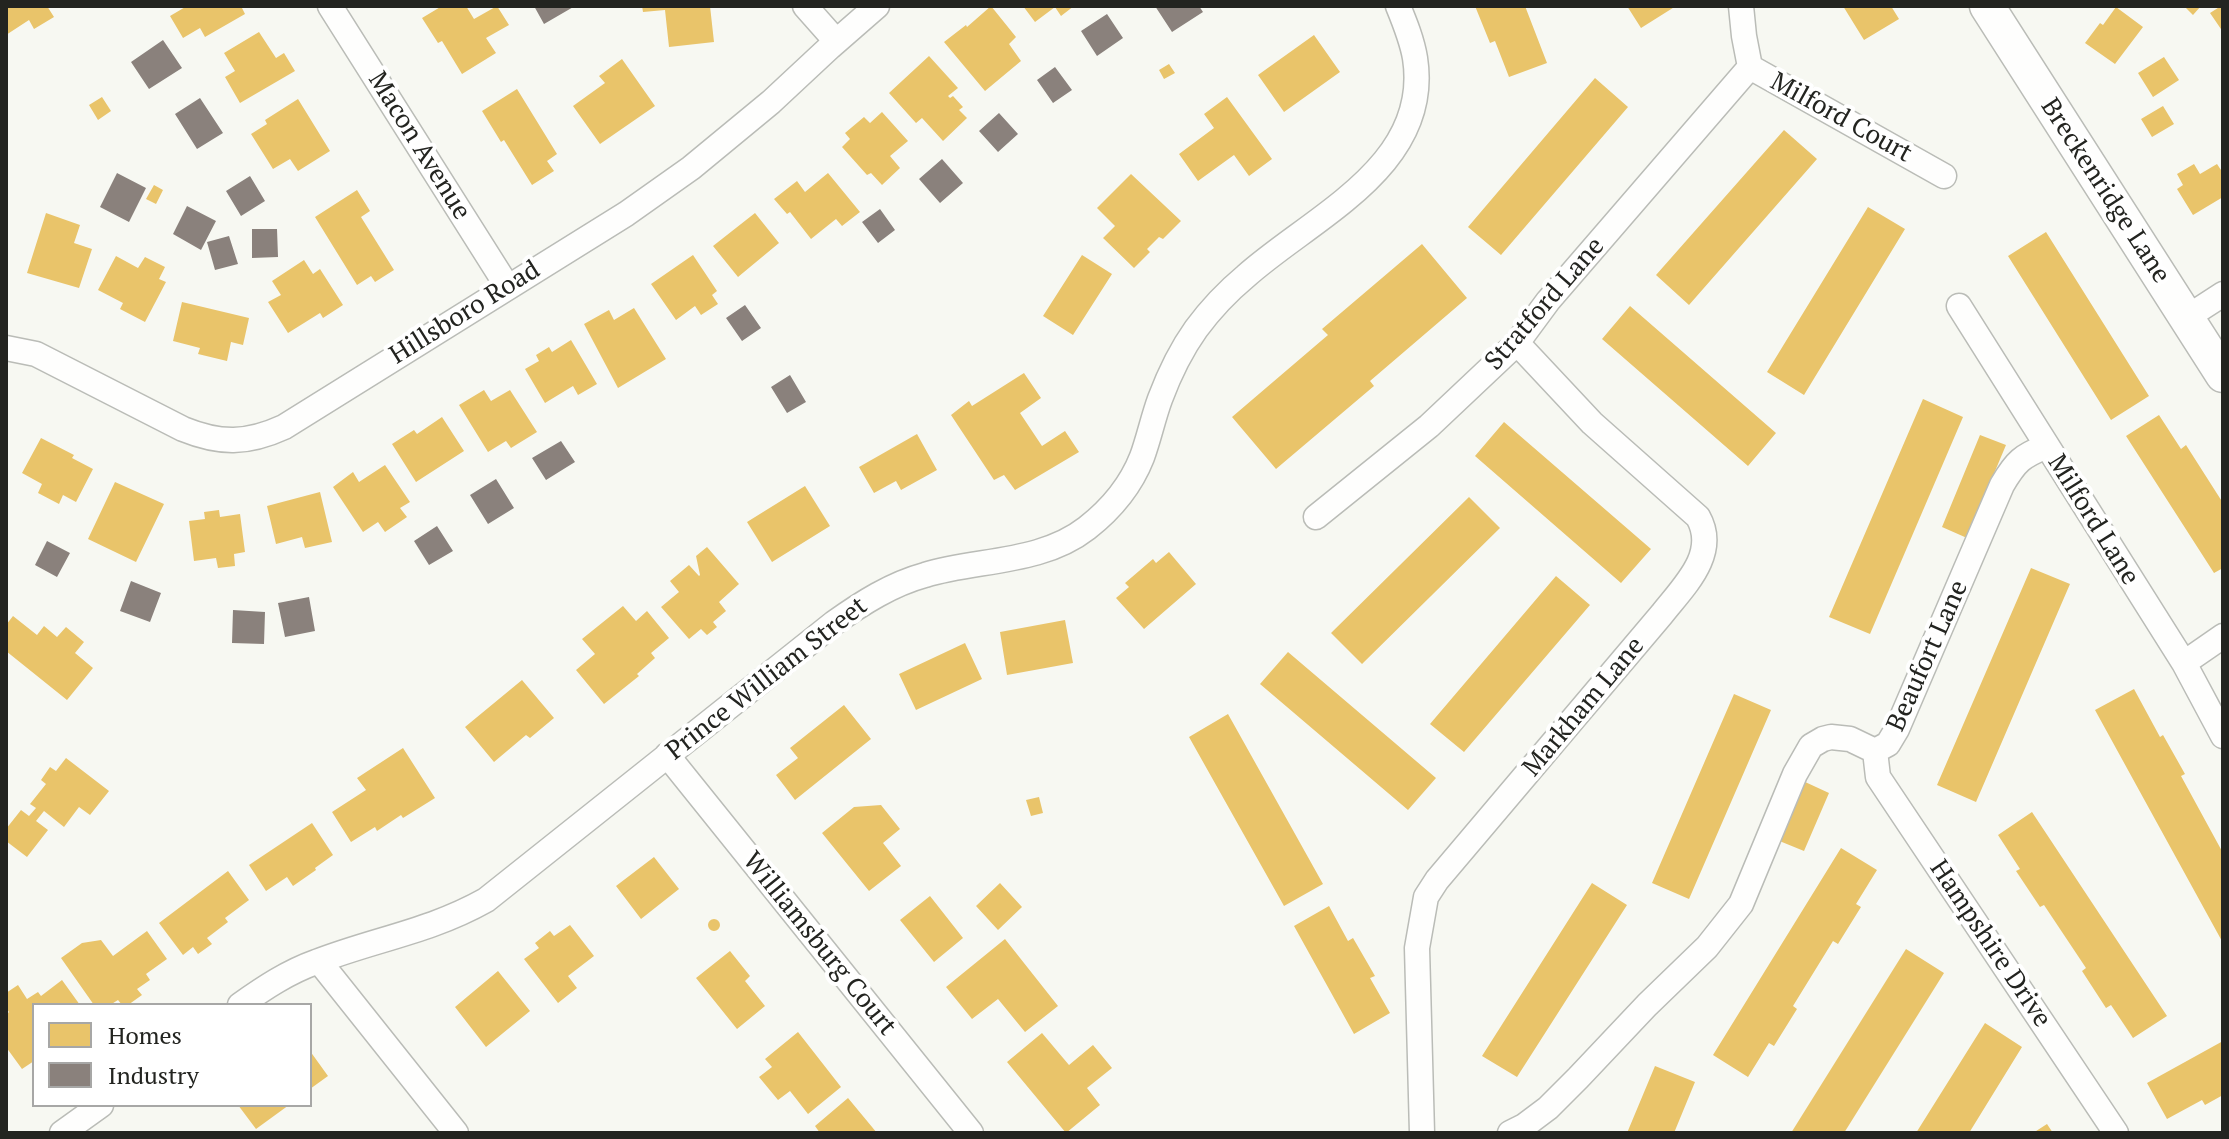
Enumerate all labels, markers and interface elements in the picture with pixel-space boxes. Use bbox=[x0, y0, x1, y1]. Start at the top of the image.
street label: Macon Avenue bbox=[361, 66, 477, 226]
street label: Milford Court bbox=[1765, 66, 1917, 170]
street label: Breckenridge Lane bbox=[2034, 93, 2176, 289]
street label: Stratford Lane bbox=[1479, 231, 1611, 377]
street label: Hillsboro Road bbox=[384, 254, 546, 372]
street label: Milford Lane bbox=[2041, 449, 2145, 591]
street label: Beaufort Lane bbox=[1881, 576, 1975, 736]
street label: Prince William Street bbox=[660, 591, 874, 767]
street label: Markham Lane bbox=[1517, 631, 1651, 783]
street label: Williamsburg Court bbox=[736, 846, 902, 1042]
street label: Hampshire Drive bbox=[1923, 854, 2057, 1034]
legend bbox=[32, 1003, 312, 1107]
text: Homes bbox=[108, 1019, 182, 1051]
text: Industry bbox=[108, 1059, 199, 1091]

